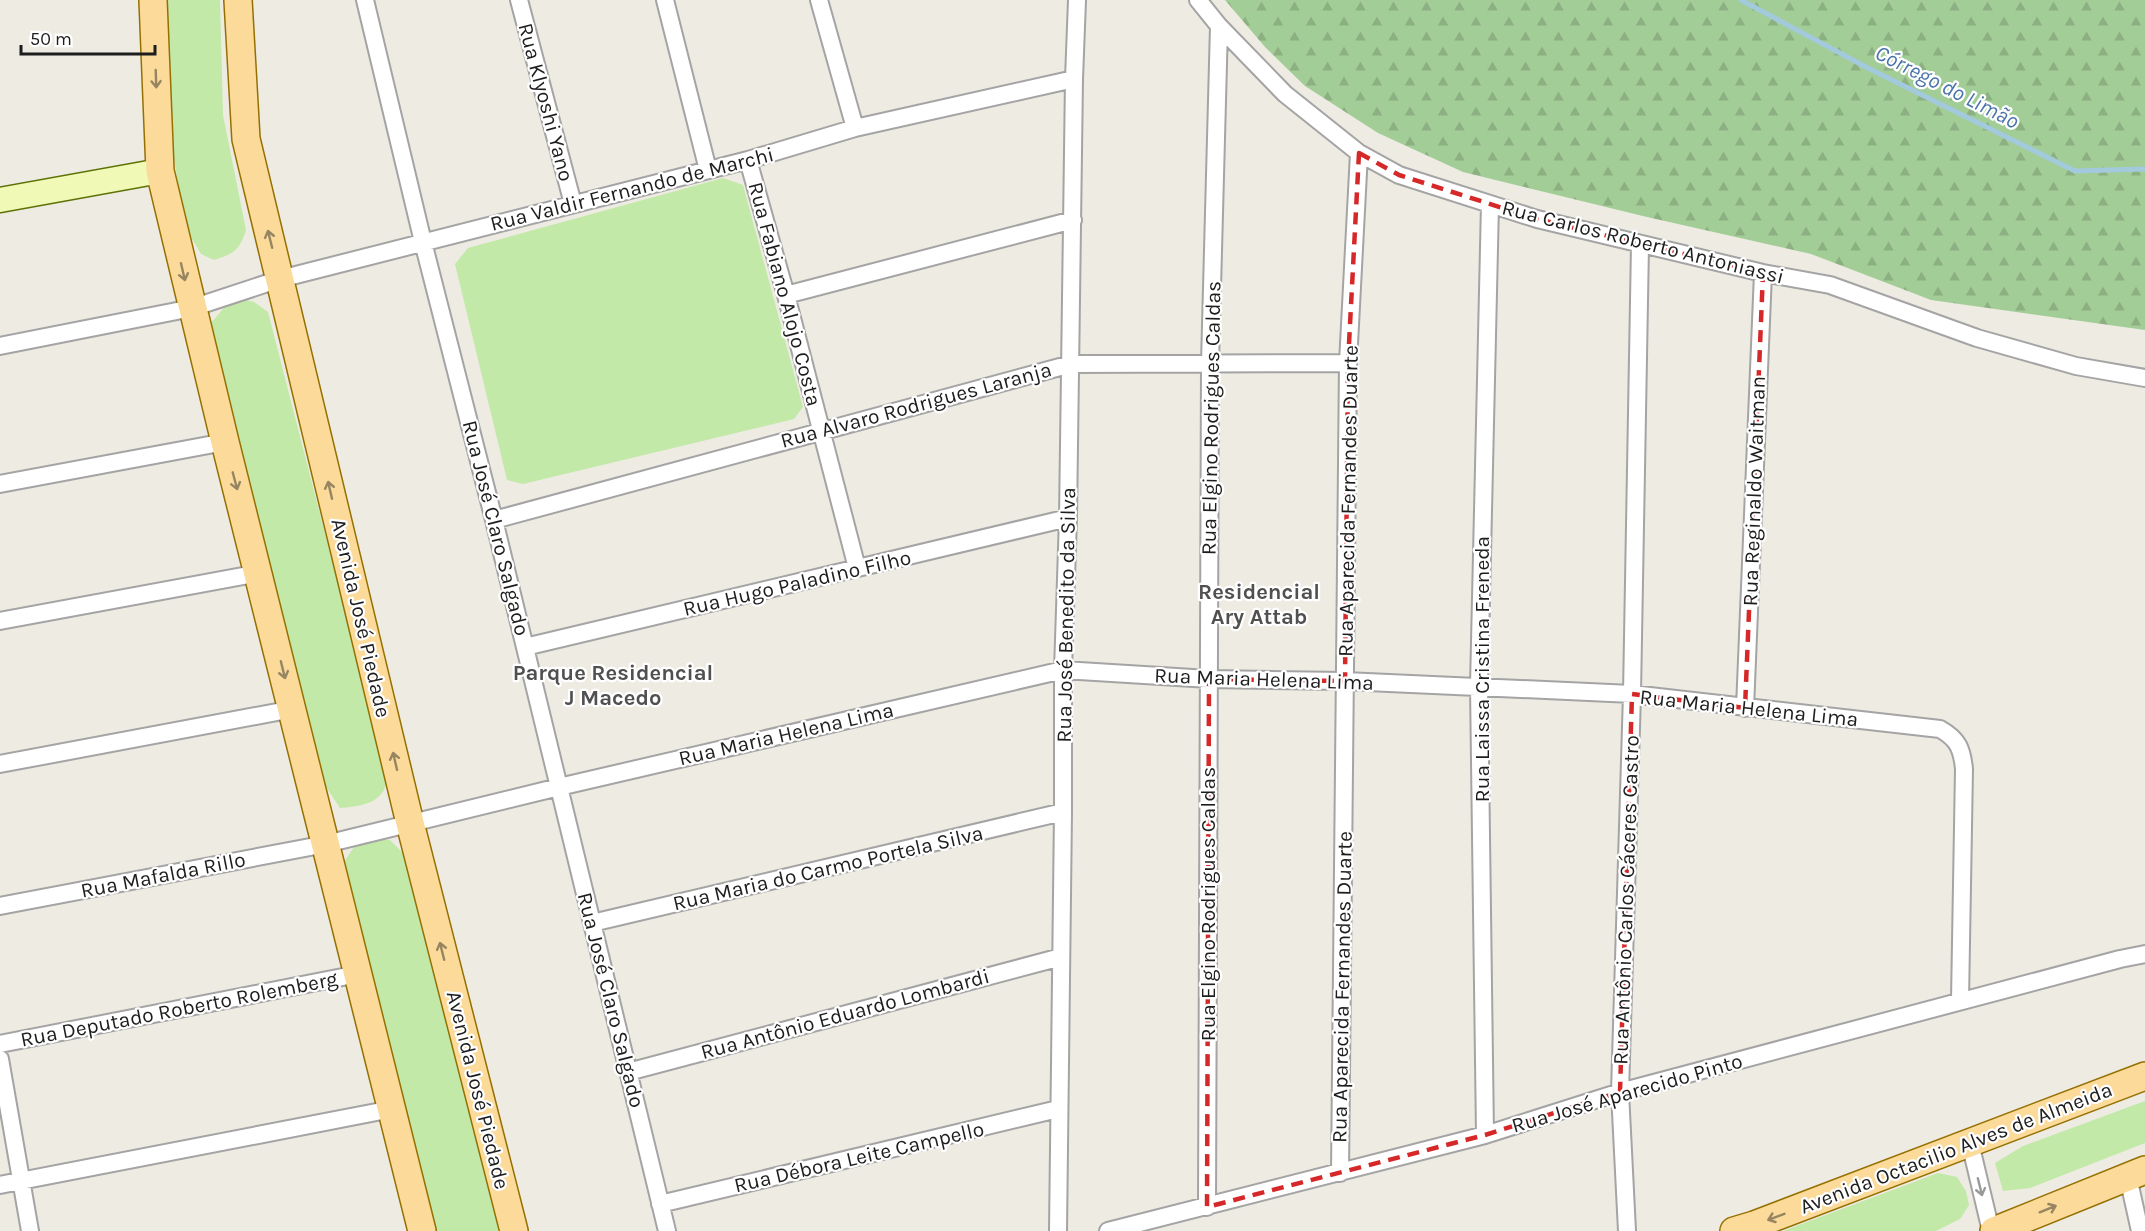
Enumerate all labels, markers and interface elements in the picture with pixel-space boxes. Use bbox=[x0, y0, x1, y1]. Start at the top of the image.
scale bar bbox=[21, 18, 154, 56]
street label: Rua Klyoshi Yano bbox=[513, 20, 579, 184]
text: 50 m bbox=[30, 28, 72, 50]
water label: Córrego do Limão bbox=[1871, 40, 2023, 134]
one-way arrow bbox=[150, 69, 162, 89]
street label: Rua Valdir Fernando de Marchi bbox=[488, 142, 776, 236]
street label: Rua Fabiano Alojo Costa bbox=[744, 179, 826, 409]
street label: Rua Carlos Roberto Antoniassi bbox=[1499, 195, 1787, 289]
one-way arrow bbox=[264, 230, 276, 249]
one-way arrow bbox=[178, 262, 190, 281]
street label: Rua Elgino Rodrigues Caldas bbox=[1197, 281, 1225, 555]
street label: Rua Aparecida Fernandes Duarte bbox=[1333, 345, 1363, 657]
street label: Rua Alvaro Rodrigues Laranja bbox=[778, 357, 1054, 453]
street label: Rua Reginaldo Waitman bbox=[1738, 375, 1770, 607]
street label: Rua José Claro Salgado bbox=[458, 418, 534, 638]
one-way arrow bbox=[230, 471, 242, 490]
one-way arrow bbox=[324, 481, 336, 500]
street label: Rua José Benedito da Silva bbox=[1052, 487, 1080, 743]
street label: Avenida José Piedade bbox=[326, 516, 396, 720]
street label: Rua Laissa Cristina Freneda bbox=[1470, 536, 1494, 802]
street label: Rua Hugo Paladino Filho bbox=[681, 545, 913, 621]
district label: Residencial Ary Attab bbox=[1198, 579, 1320, 630]
one-way arrow bbox=[278, 660, 290, 679]
district label: Parque Residencial J Macedo bbox=[513, 660, 713, 711]
street label: Rua Maria Helena Lima bbox=[1154, 663, 1374, 695]
street label: Rua Maria Helena Lima bbox=[1638, 685, 1860, 731]
street label: Rua Maria Helena Lima bbox=[676, 698, 896, 770]
street label: Rua Antônio Carlos Cáceres Castro bbox=[1608, 735, 1644, 1065]
one-way arrow bbox=[388, 752, 400, 771]
street label: Rua Elgino Rodrigues Caldas bbox=[1196, 767, 1220, 1041]
street label: Rua Maria do Carmo Portela Silva bbox=[671, 821, 985, 915]
street label: Rua Aparecida Fernandes Duarte bbox=[1327, 831, 1357, 1143]
street label: Rua Mafalda Rillo bbox=[79, 847, 247, 903]
street label: Rua José Claro Salgado bbox=[573, 890, 649, 1110]
one-way arrow bbox=[436, 941, 448, 960]
street label: Rua Antônio Eduardo Lombardi bbox=[698, 964, 992, 1064]
street label: Rua Deputado Roberto Rolemberg bbox=[18, 966, 340, 1052]
street label: Avenida José Piedade bbox=[442, 988, 514, 1192]
street label: Rua José Aparecido Pinto bbox=[1509, 1049, 1745, 1137]
street label: Avenida Octacilio Alves de Almeida bbox=[1796, 1077, 2116, 1219]
street label: Rua Débora Leite Campello bbox=[732, 1117, 986, 1197]
one-way arrow bbox=[1975, 1177, 1987, 1196]
one-way arrow bbox=[2039, 1203, 2057, 1214]
one-way arrow bbox=[1768, 1212, 1786, 1223]

